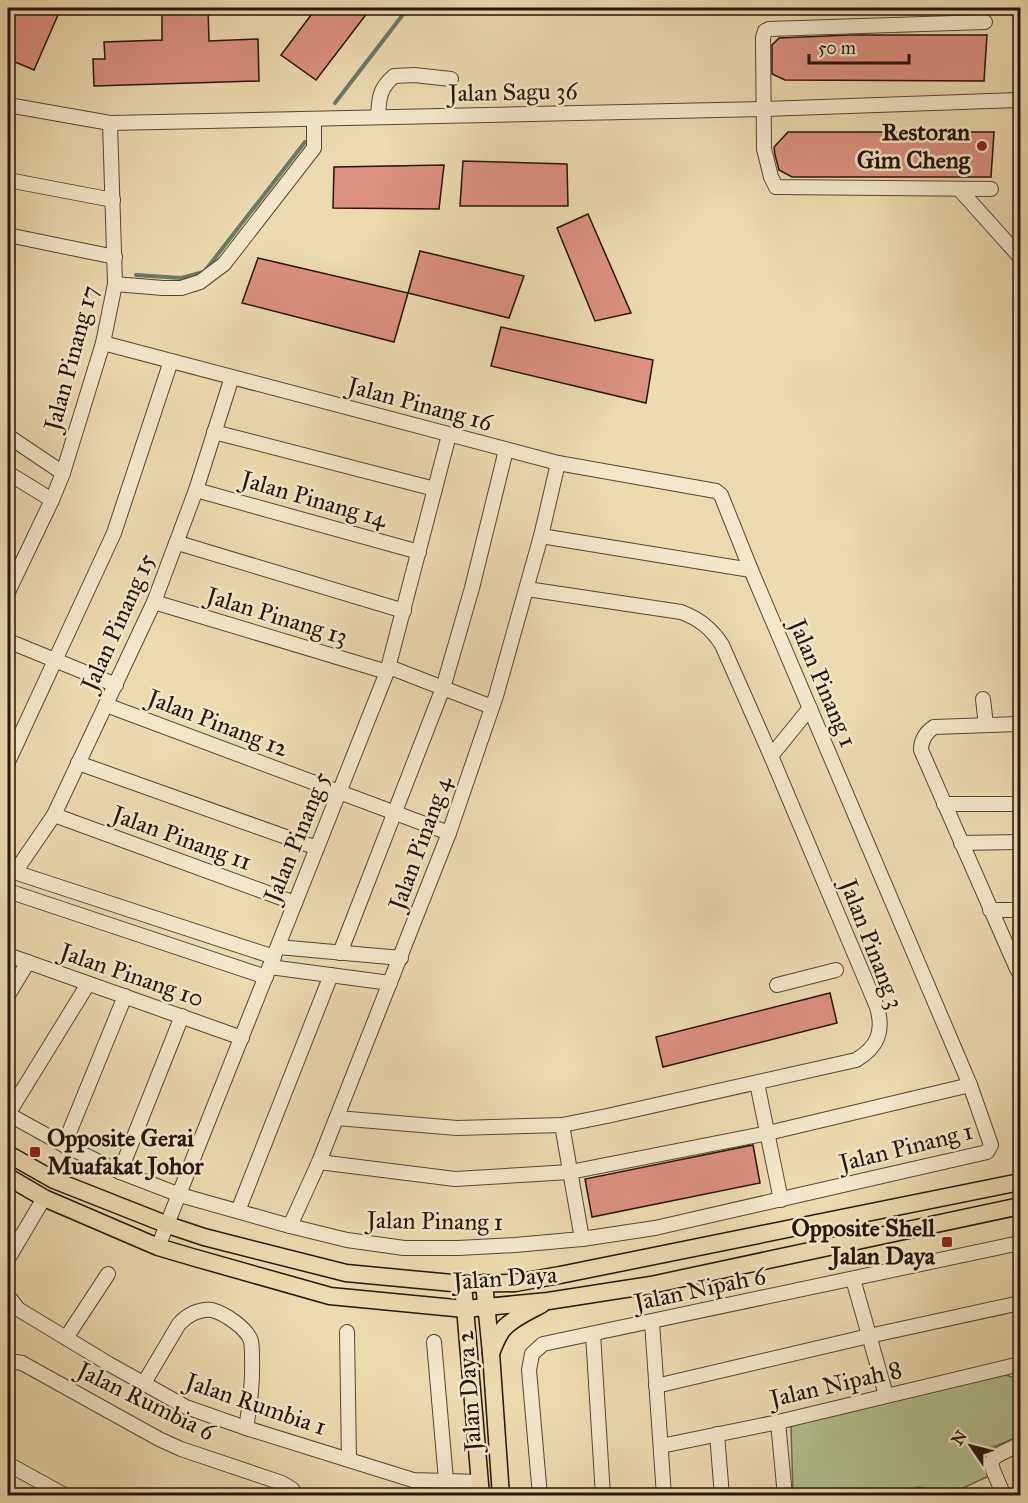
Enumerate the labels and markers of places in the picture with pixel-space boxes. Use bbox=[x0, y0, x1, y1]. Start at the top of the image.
place label: Restoran Gim Cheng bbox=[857, 117, 971, 175]
marker: Restoran Gim Cheng bbox=[975, 139, 989, 153]
place label: Opposite Gerai Muafakat Johor bbox=[47, 1123, 204, 1181]
marker: Opposite Gerai Muafakat Johor bbox=[28, 1145, 42, 1159]
place label: Opposite Shell Jalan Daya bbox=[791, 1213, 936, 1271]
marker: Opposite Shell Jalan Daya bbox=[940, 1235, 954, 1249]

